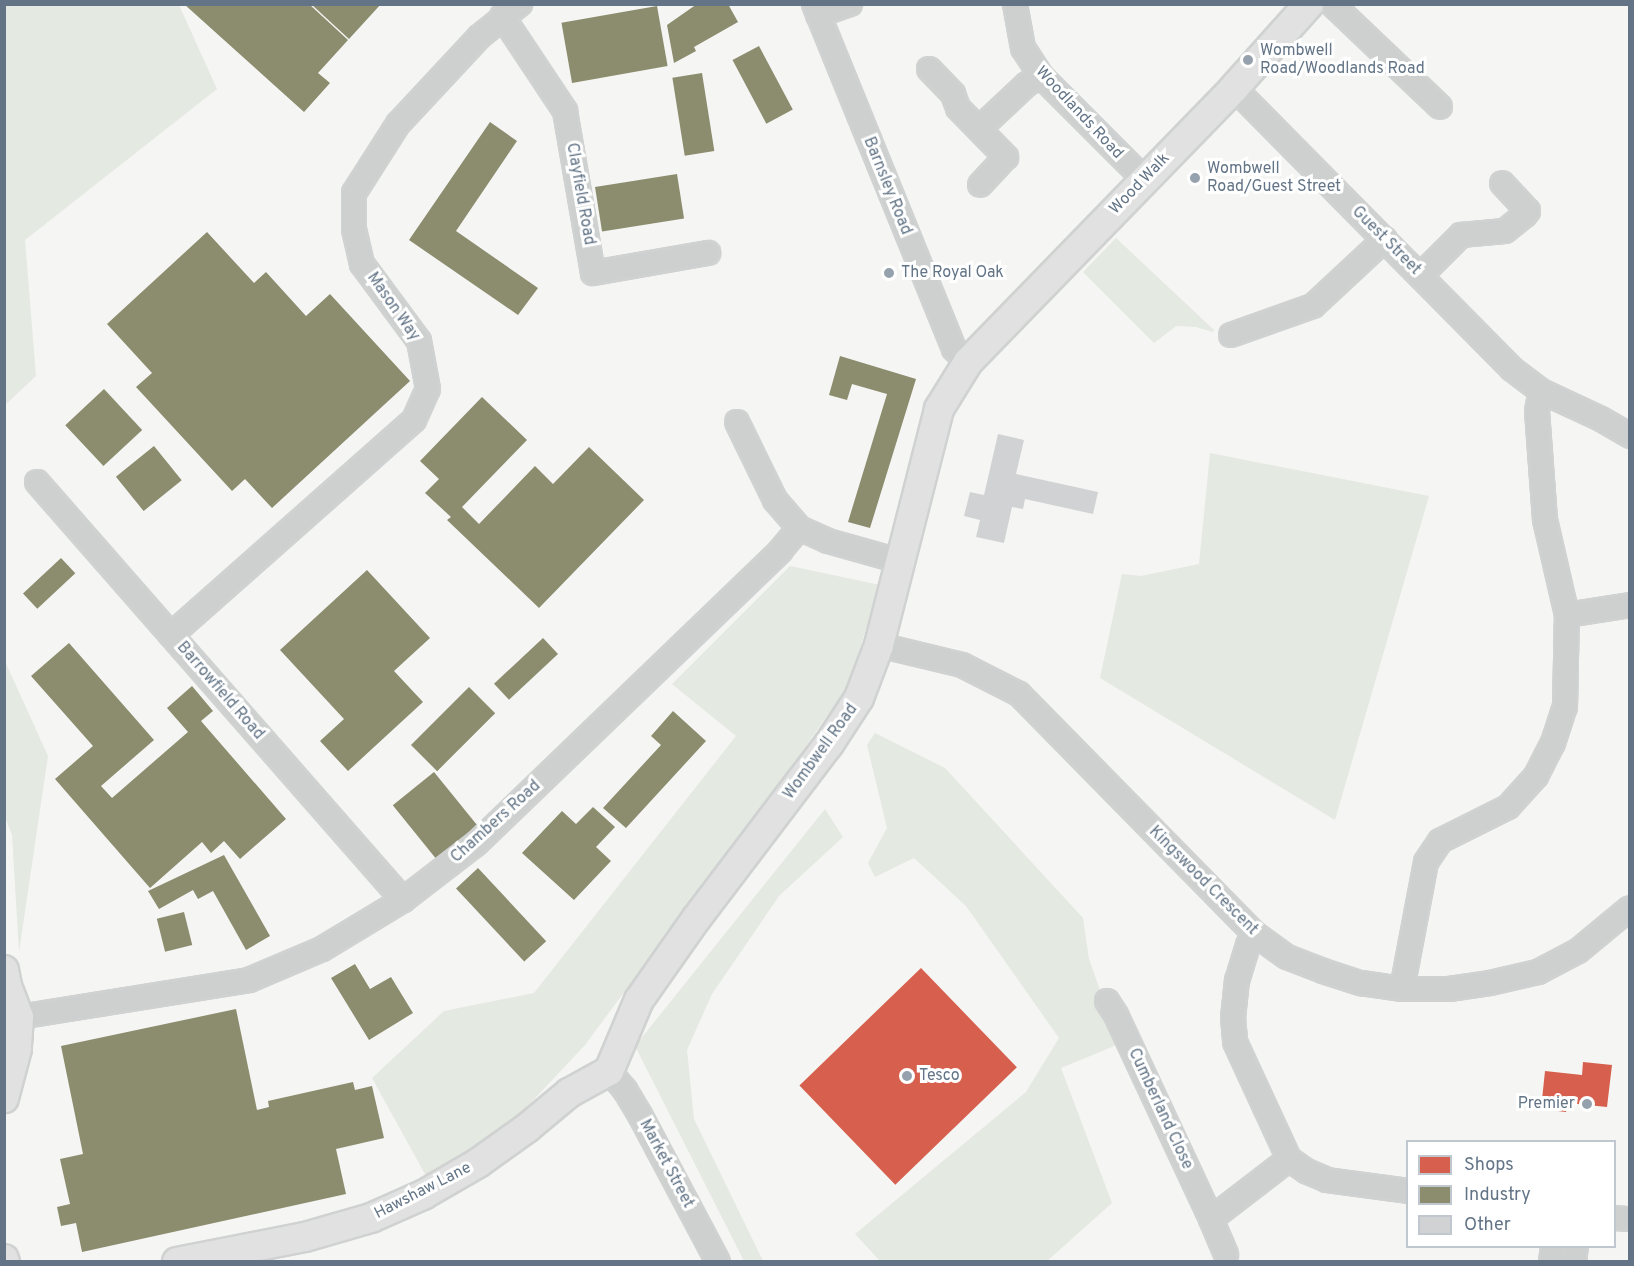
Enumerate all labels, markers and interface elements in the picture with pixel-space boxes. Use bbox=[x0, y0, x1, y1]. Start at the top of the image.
place label: Wombwell Road/Woodlands Road bbox=[1260, 41, 1425, 79]
marker: Wombwell Road/Woodlands Road bbox=[1241, 53, 1255, 67]
street label: Woodlands Road bbox=[1031, 63, 1127, 163]
street label: Barnsley Road bbox=[859, 134, 915, 238]
street label: Clayfield Road bbox=[562, 141, 598, 247]
street label: Wood Walk bbox=[1106, 149, 1174, 219]
place label: Wombwell Road/Guest Street bbox=[1207, 159, 1341, 197]
marker: Wombwell Road/Guest Street bbox=[1188, 171, 1202, 185]
street label: Guest Street bbox=[1348, 203, 1424, 279]
place label: The Royal Oak bbox=[901, 263, 1004, 283]
marker: The Royal Oak bbox=[882, 266, 896, 280]
street label: Mason Way bbox=[362, 269, 424, 345]
street label: Barrowfield Road bbox=[172, 638, 268, 744]
street label: Wombwell Road bbox=[780, 700, 862, 804]
street label: Chambers Road bbox=[447, 777, 545, 867]
street label: Kingswood Crescent bbox=[1144, 822, 1262, 940]
street label: Cumberland Close bbox=[1124, 1045, 1196, 1173]
place label: Tesco bbox=[919, 1066, 960, 1086]
marker: Tesco bbox=[900, 1069, 914, 1083]
place label: Premier bbox=[1518, 1094, 1575, 1114]
marker: Premier bbox=[1580, 1097, 1594, 1111]
street label: Market Street bbox=[635, 1116, 697, 1212]
legend bbox=[1406, 1140, 1616, 1248]
text: Shops bbox=[1464, 1154, 1514, 1177]
street label: Hawshaw Lane bbox=[372, 1158, 474, 1224]
text: Industry bbox=[1464, 1184, 1531, 1207]
text: Other bbox=[1464, 1214, 1511, 1237]

